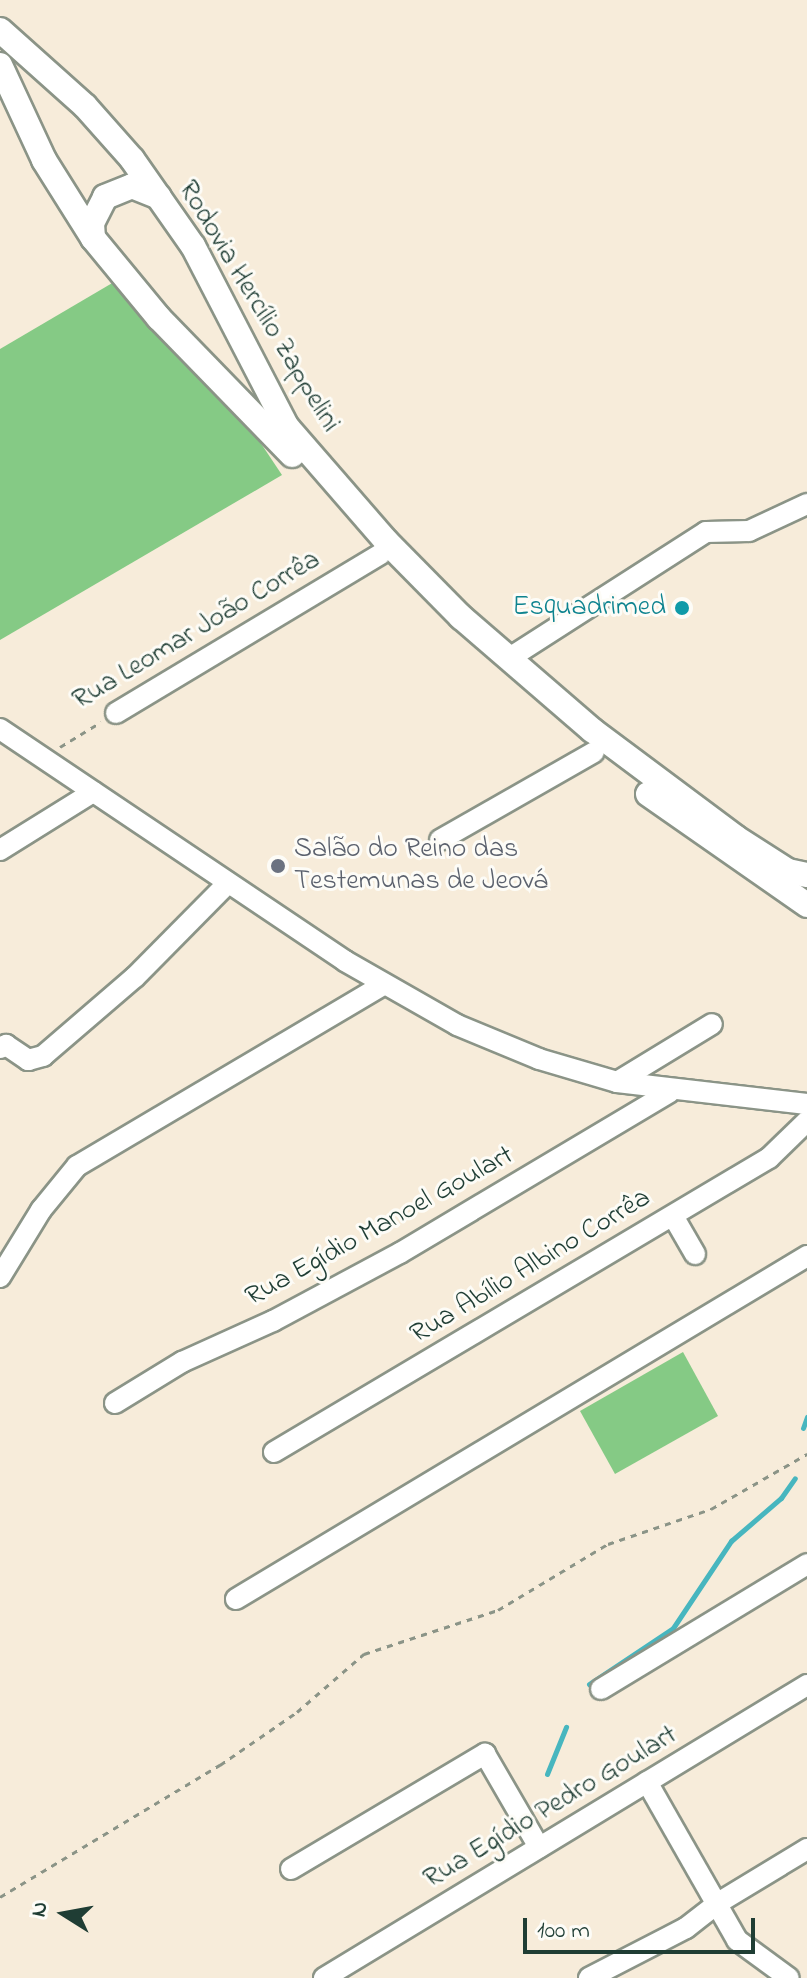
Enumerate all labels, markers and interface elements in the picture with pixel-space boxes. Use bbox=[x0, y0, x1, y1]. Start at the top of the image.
street label: Rodovia Hercílio Zappelini bbox=[170, 175, 346, 439]
street label: Rua Leomar João Corrêa bbox=[67, 544, 327, 718]
place label: Esquadrimed bbox=[513, 591, 666, 625]
marker: Esquadrimed bbox=[673, 599, 691, 617]
place label: Salão do Reino das Testemunas de Jeová bbox=[294, 833, 548, 899]
marker: Salão do Reino das Testemunas de Jeová bbox=[269, 857, 287, 875]
street label: Rua Egídio Manoel Goulart bbox=[240, 1139, 520, 1315]
street label: Rua Abílio Albino Corrêa bbox=[405, 1182, 657, 1352]
street label: Rua Egídio Pedro Goulart bbox=[418, 1719, 684, 1897]
north arrow bbox=[24, 1874, 104, 1954]
text: N bbox=[23, 1899, 58, 1920]
scale bar bbox=[527, 1902, 759, 1952]
text: 100 m bbox=[537, 1914, 590, 1949]

